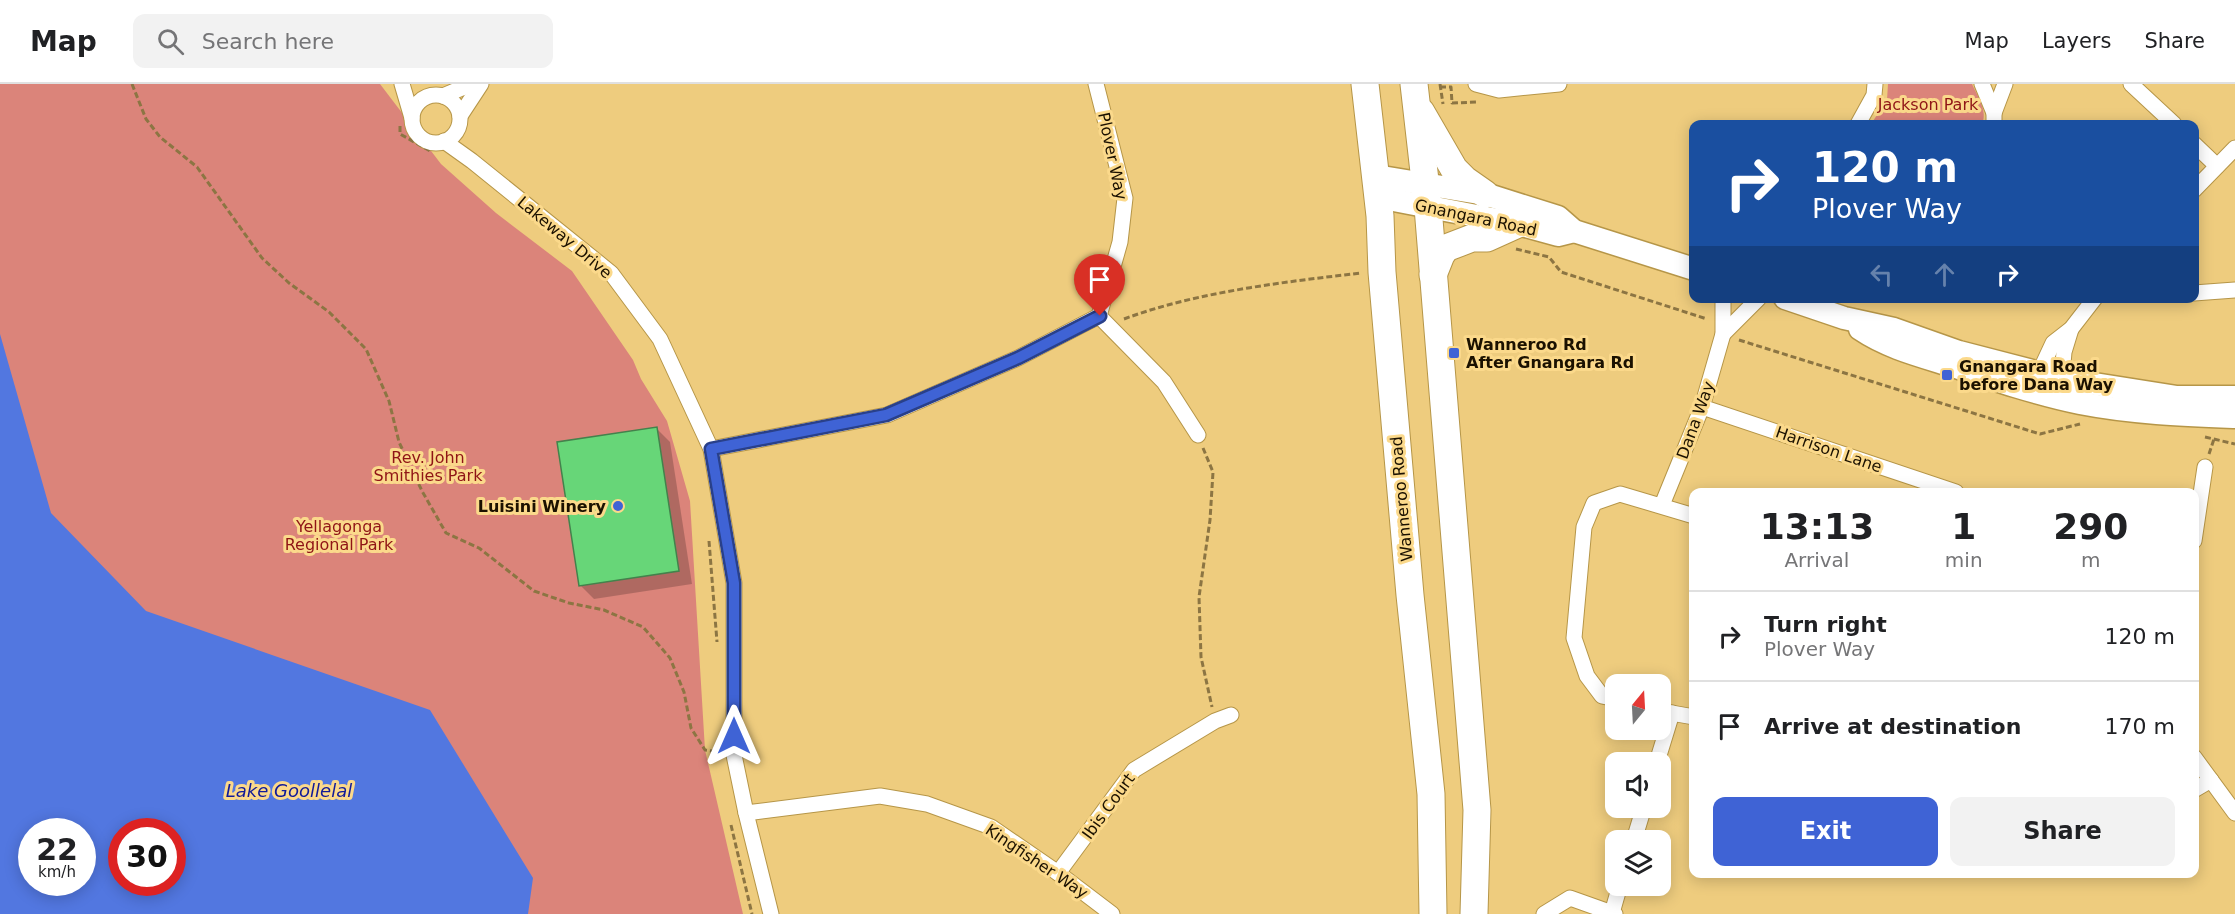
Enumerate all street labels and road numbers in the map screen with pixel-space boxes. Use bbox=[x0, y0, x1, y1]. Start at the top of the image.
street label: Plover Way bbox=[1094, 111, 1131, 202]
street label: Lakeway Drive bbox=[514, 192, 616, 282]
street label: Gnangara Road bbox=[1413, 195, 1539, 240]
street label: Dana Way bbox=[1673, 379, 1718, 462]
street label: Harrison Lane bbox=[1773, 422, 1885, 477]
street label: Wanneroo Road bbox=[1387, 435, 1416, 562]
street label: Ibis Court bbox=[1078, 770, 1139, 843]
street label: Kingfisher Way bbox=[982, 820, 1092, 903]

